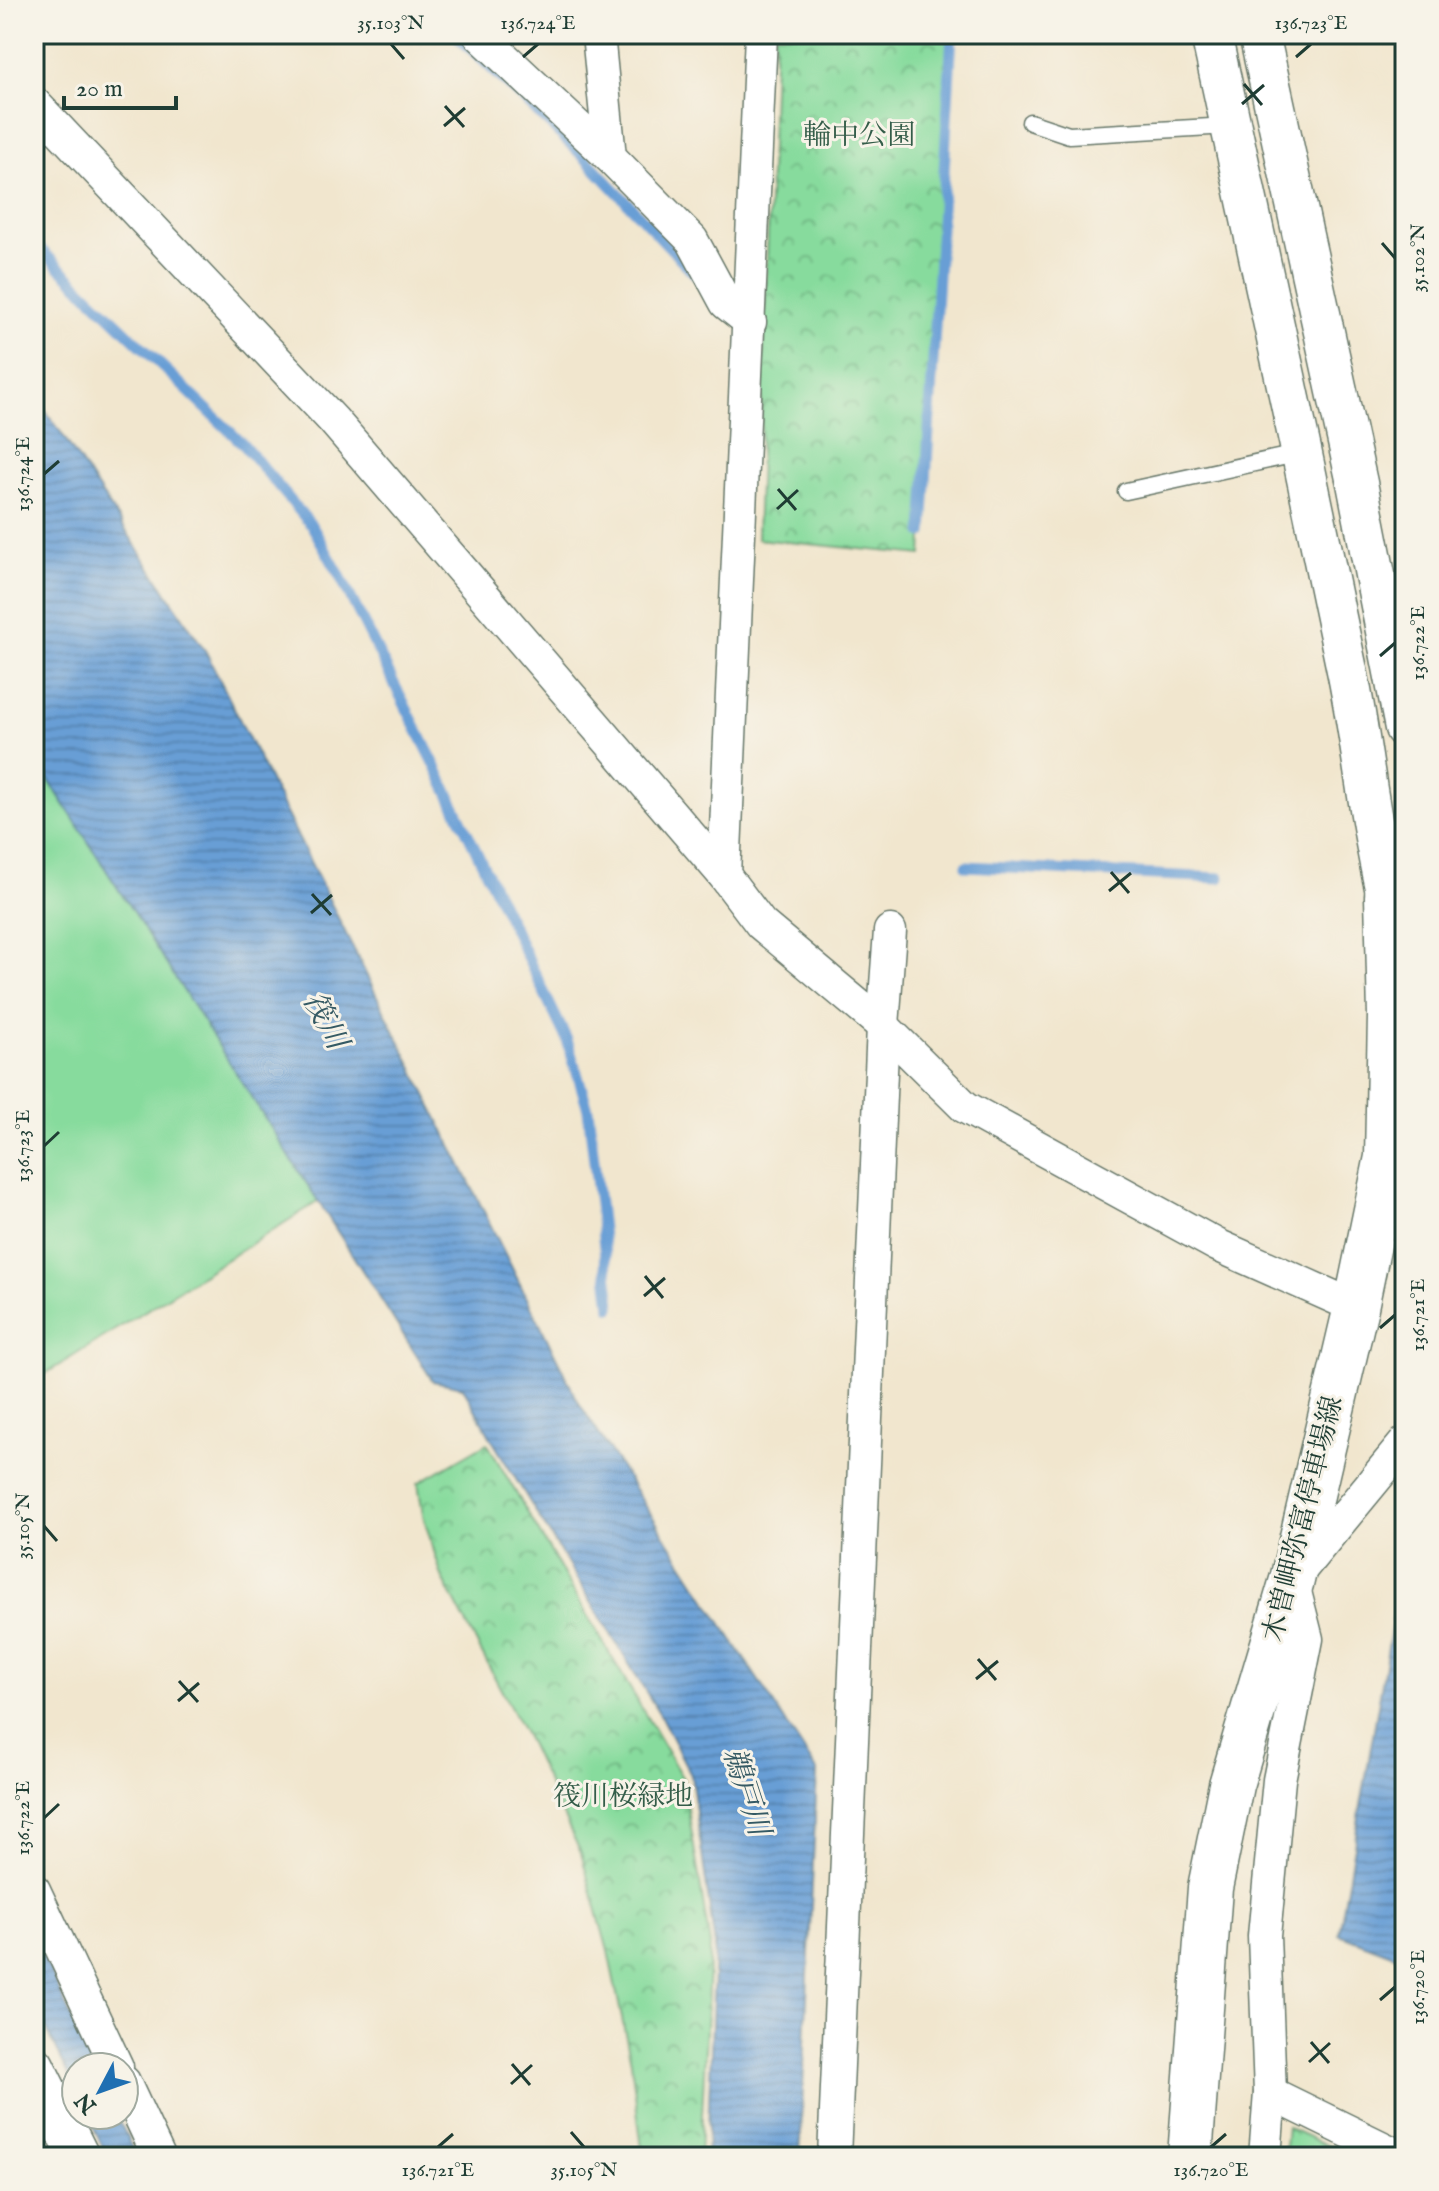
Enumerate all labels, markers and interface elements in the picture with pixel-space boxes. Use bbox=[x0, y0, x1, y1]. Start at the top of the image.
text: 35.103°N bbox=[357, 11, 425, 36]
text: 136.724°E bbox=[500, 11, 576, 36]
text: 136.723°E bbox=[1275, 11, 1348, 36]
scale bar bbox=[64, 60, 176, 110]
text: 20 m bbox=[76, 74, 123, 105]
park label: 輪中公園 bbox=[803, 119, 915, 154]
text: 35.102°N bbox=[1406, 223, 1431, 293]
text: 136.724°E bbox=[11, 436, 36, 512]
text: 136.722°E bbox=[1406, 605, 1431, 680]
water label: 筏川 bbox=[293, 986, 356, 1059]
text: 136.723°E bbox=[11, 1109, 36, 1183]
text: 136.721°E bbox=[1406, 1278, 1431, 1351]
street label: 木曽岬弥富停車場線 bbox=[1257, 1393, 1351, 1645]
text: 35.105°N bbox=[11, 1492, 36, 1560]
water label: 鵜戸川 bbox=[713, 1743, 778, 1844]
text: 136.722°E bbox=[11, 1780, 36, 1855]
park label: 筏川桜緑地 bbox=[553, 1780, 693, 1815]
text: 136.720°E bbox=[1406, 1949, 1431, 2025]
north arrow bbox=[60, 2051, 140, 2131]
text: N bbox=[70, 2086, 104, 2120]
text: 136.721°E bbox=[402, 2158, 475, 2183]
text: 35.105°N bbox=[550, 2158, 618, 2183]
text: 136.720°E bbox=[1173, 2158, 1249, 2183]

